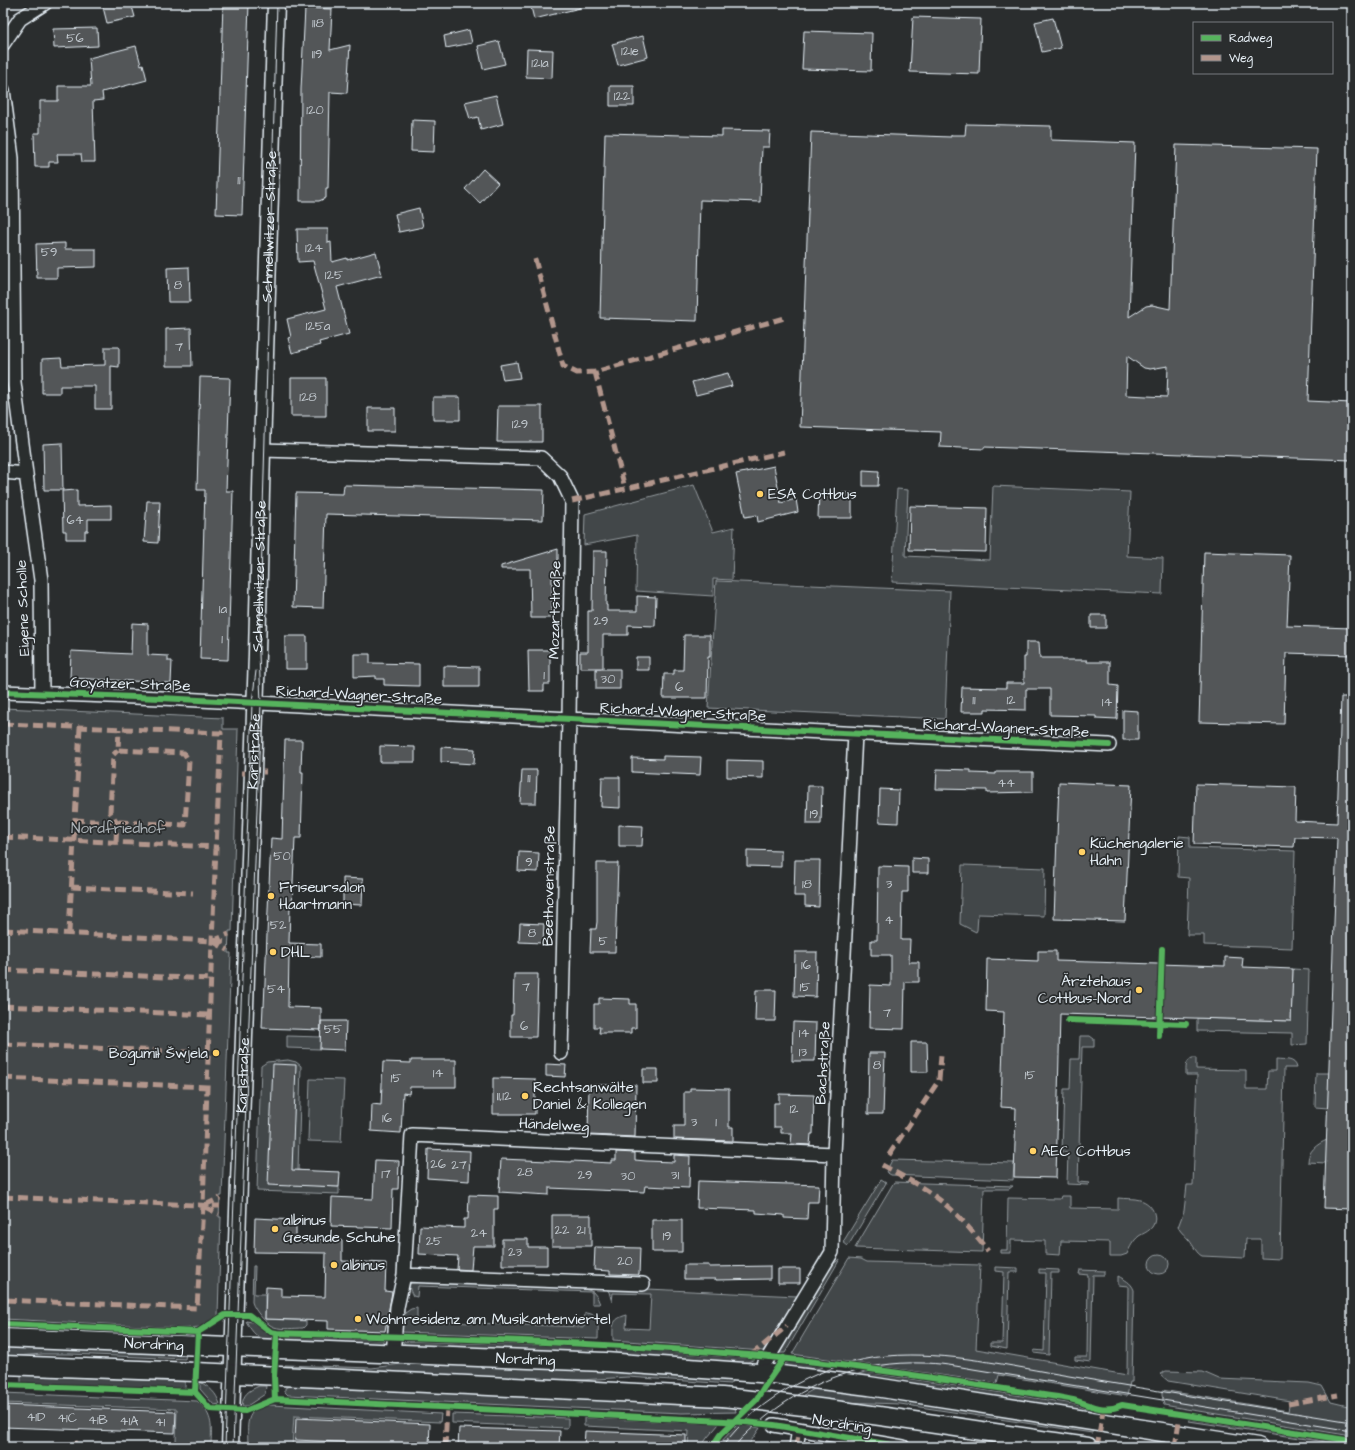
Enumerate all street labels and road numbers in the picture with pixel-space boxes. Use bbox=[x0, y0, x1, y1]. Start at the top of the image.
street label: Schmellwitzer Straße bbox=[256, 150, 282, 303]
street label: Schmellwitzer Straße bbox=[247, 500, 271, 653]
street label: Eigene Scholle bbox=[11, 559, 36, 657]
street label: Mozartstraße bbox=[544, 561, 566, 659]
street label: Goyatzer Straße bbox=[69, 671, 191, 698]
street label: Richard-Wagner-Straße bbox=[275, 680, 443, 711]
street label: Richard-Wagner-Straße bbox=[599, 697, 767, 728]
street label: Karlstraße bbox=[242, 713, 265, 790]
street label: Richard-Wagner-Straße bbox=[922, 713, 1090, 744]
street label: Beethovenstraße bbox=[537, 826, 561, 946]
street label: Bachstraße bbox=[810, 1021, 836, 1105]
street label: Karlstraße bbox=[231, 1037, 254, 1113]
street label: Händelweg bbox=[518, 1113, 590, 1138]
street label: Nordring bbox=[124, 1332, 184, 1357]
street label: Nordring bbox=[495, 1347, 556, 1372]
street label: Nordring bbox=[811, 1409, 873, 1440]

